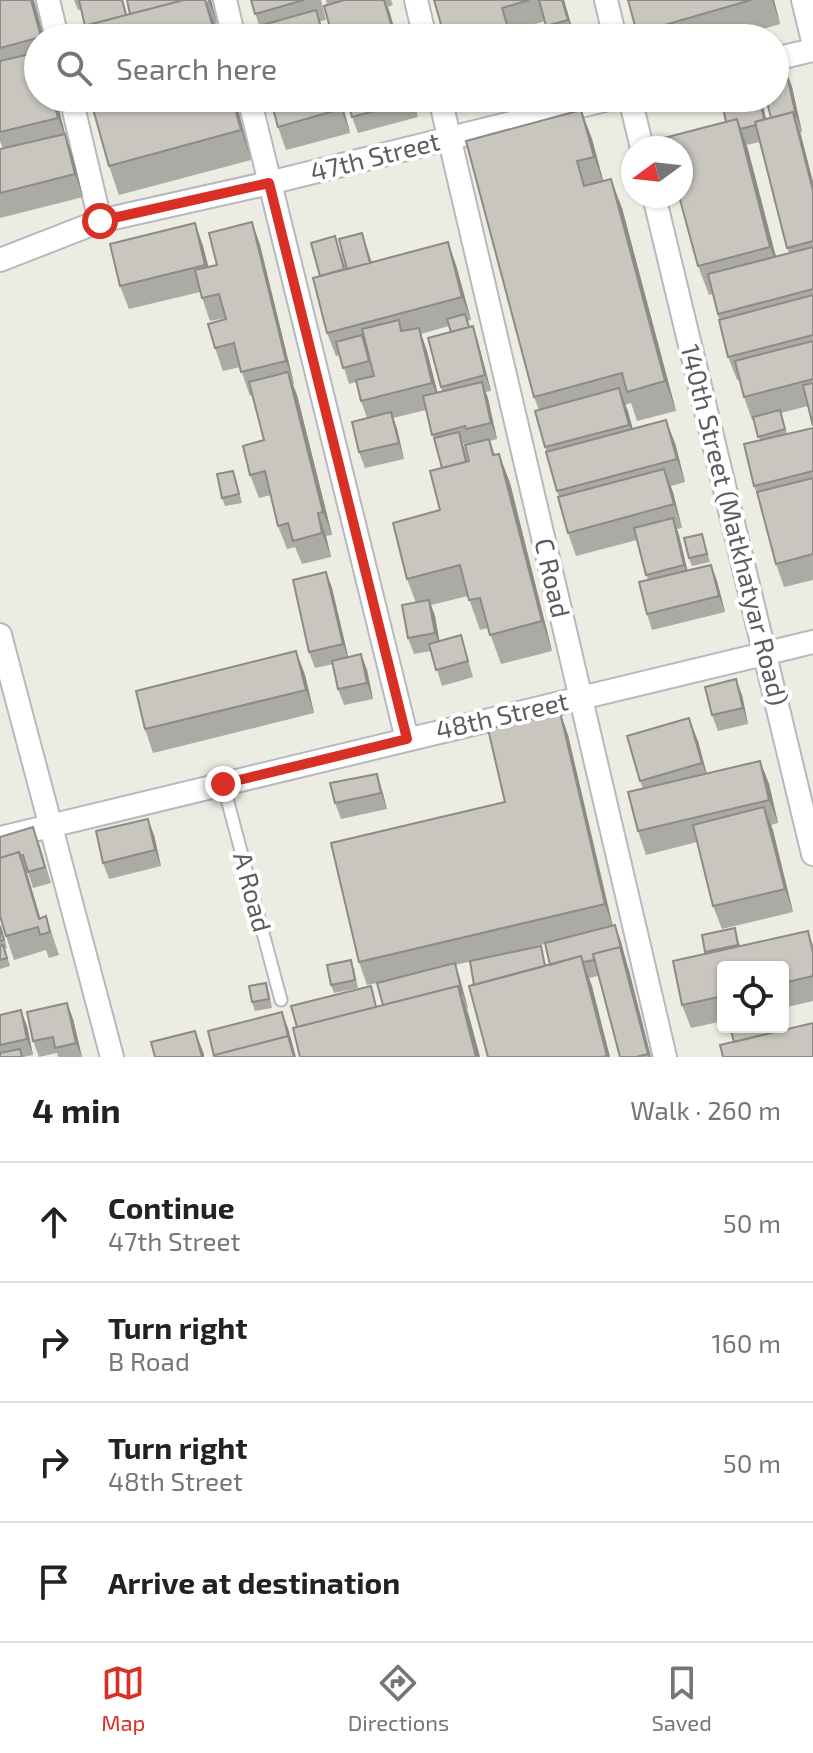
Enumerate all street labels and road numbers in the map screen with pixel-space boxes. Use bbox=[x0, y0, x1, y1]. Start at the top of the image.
street label: 47th Street bbox=[307, 124, 443, 187]
street label: 140th Street (Matkhatyar Road) bbox=[676, 341, 795, 709]
street label: C Road bbox=[529, 535, 578, 620]
street label: 48th Street bbox=[432, 684, 571, 745]
street label: A Road bbox=[228, 848, 279, 935]

